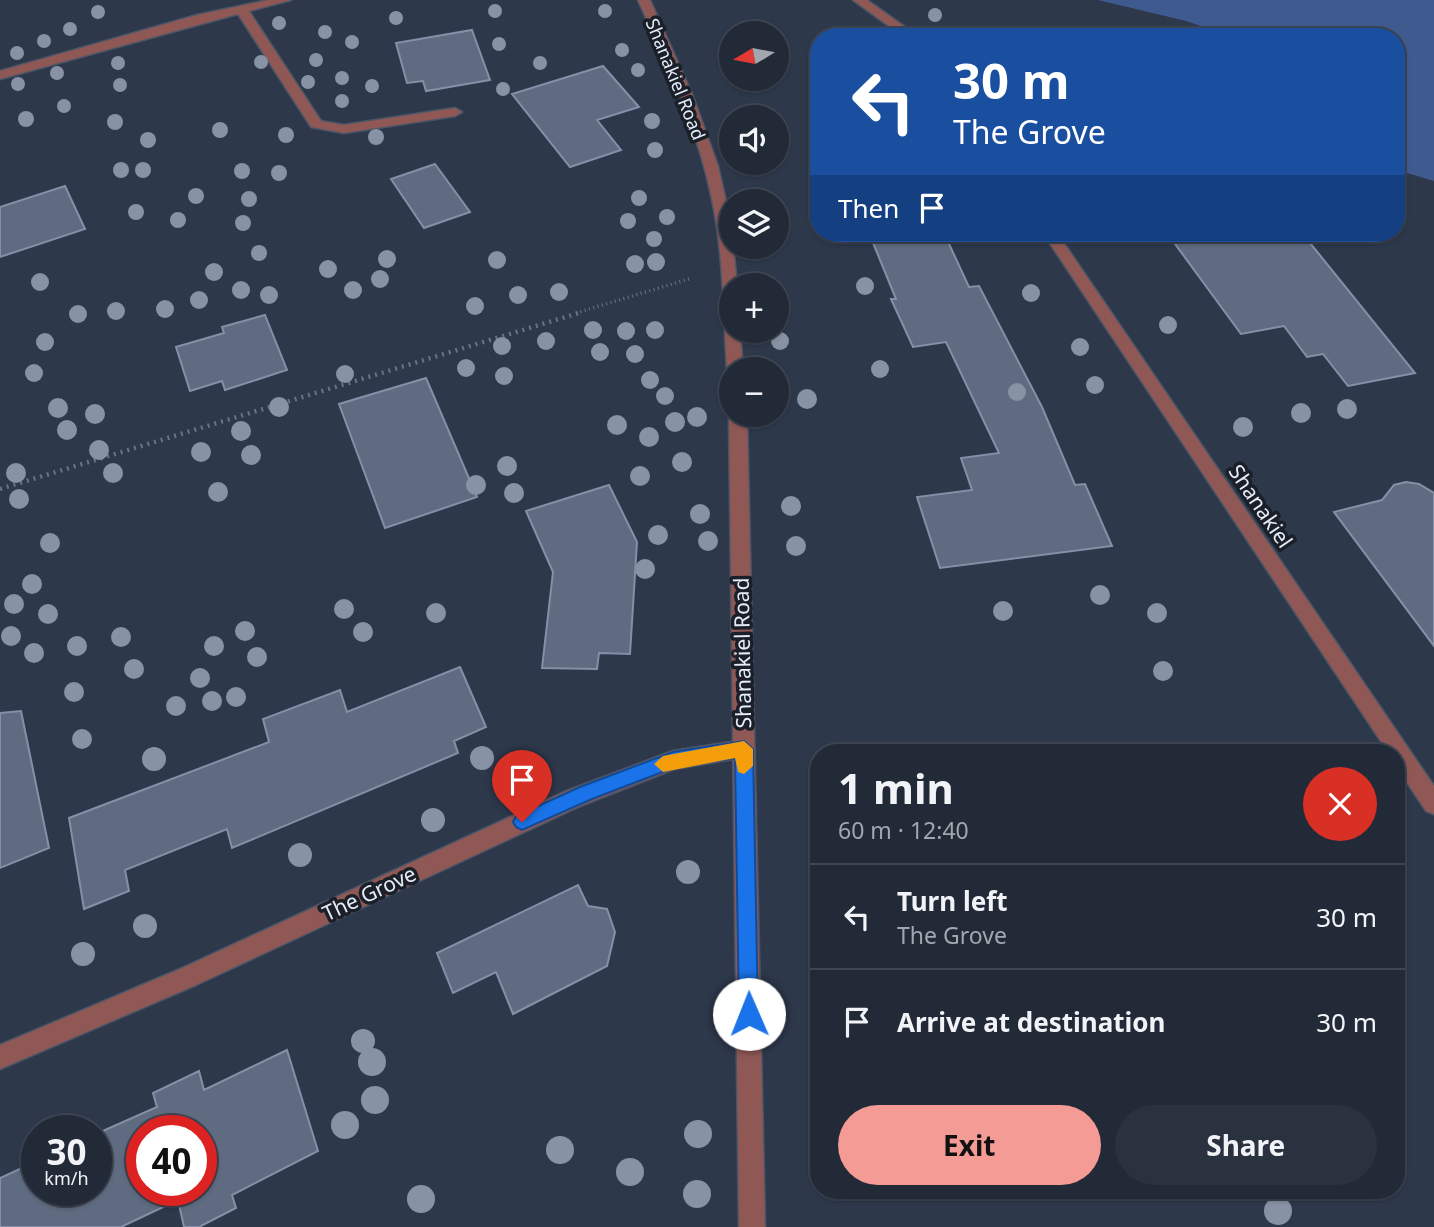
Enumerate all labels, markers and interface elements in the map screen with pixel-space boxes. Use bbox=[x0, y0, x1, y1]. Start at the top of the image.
street label: Shanakiel Road bbox=[641, 15, 711, 143]
north arrow bbox=[719, 21, 789, 91]
map controls bbox=[719, 21, 789, 427]
text: 30 m bbox=[953, 47, 1070, 113]
icon: left bbox=[838, 56, 929, 147]
button: sound bbox=[719, 105, 789, 175]
text: The Grove bbox=[953, 110, 1106, 153]
button: layers bbox=[719, 189, 789, 259]
icon: arrive bbox=[913, 189, 951, 227]
text: Then bbox=[838, 190, 899, 226]
button: + bbox=[719, 273, 789, 343]
button: − bbox=[719, 357, 789, 427]
street label: Shanakiel bbox=[1223, 459, 1299, 553]
street label: Shanakiel Road bbox=[727, 577, 757, 729]
pin bbox=[492, 750, 552, 822]
text: 1 min bbox=[838, 759, 954, 816]
icon: arrive bbox=[503, 761, 541, 799]
button: close bbox=[1303, 767, 1377, 841]
text: 60 m · 12:40 bbox=[838, 814, 969, 846]
street label: The Grove bbox=[318, 859, 420, 927]
text: Turn left bbox=[897, 883, 1008, 919]
icon: left bbox=[838, 898, 876, 936]
text: 30 m bbox=[1316, 899, 1377, 935]
text: The Grove bbox=[897, 919, 1007, 951]
position arrow bbox=[712, 977, 786, 1051]
icon: arrive bbox=[838, 1003, 876, 1041]
text: Arrive at destination bbox=[897, 1004, 1166, 1040]
text: 30 m bbox=[1316, 1004, 1377, 1040]
button: Exit bbox=[838, 1105, 1101, 1185]
button: Share bbox=[1115, 1105, 1377, 1185]
speed limit sign: 40 bbox=[126, 1115, 217, 1206]
text: 30 bbox=[46, 1128, 87, 1175]
text: km/h bbox=[44, 1166, 89, 1190]

